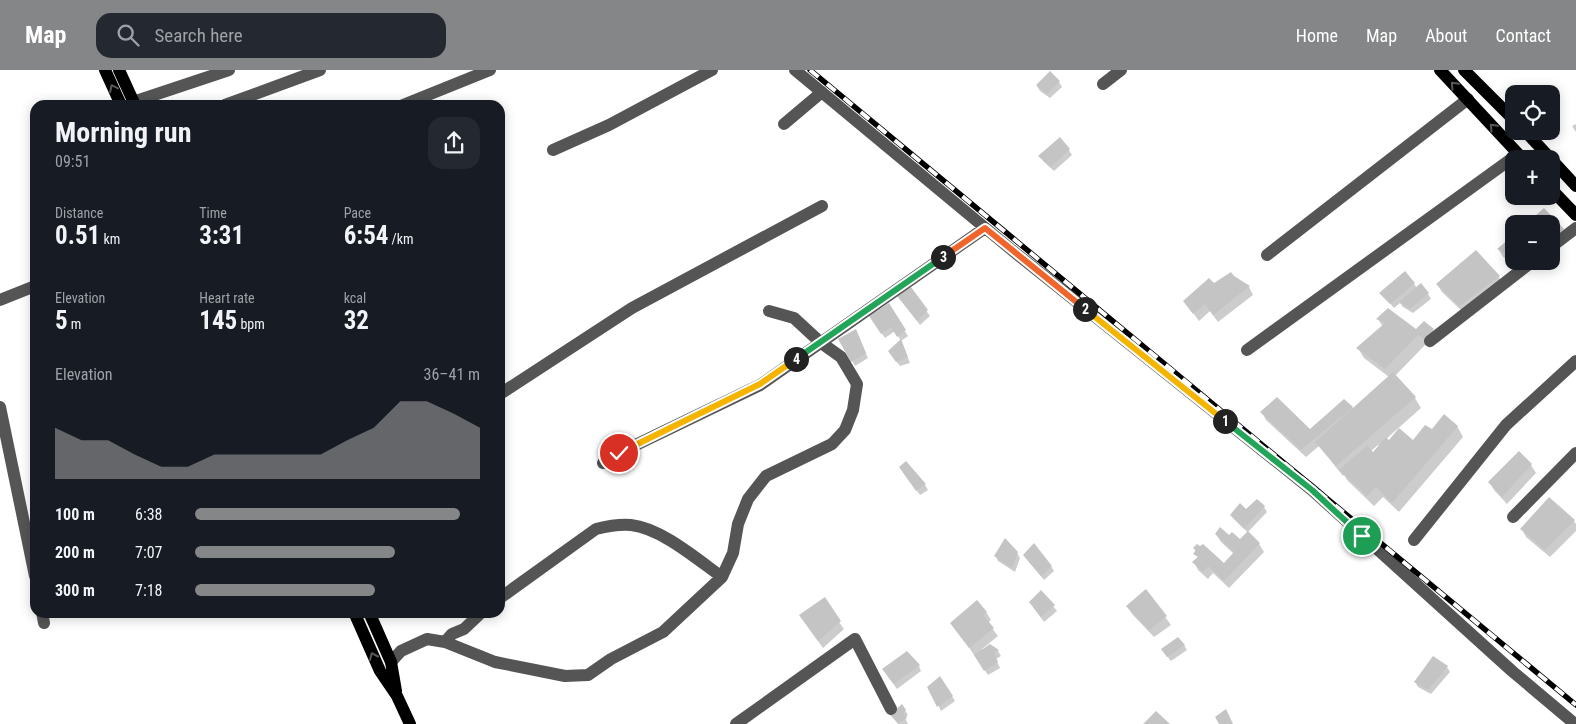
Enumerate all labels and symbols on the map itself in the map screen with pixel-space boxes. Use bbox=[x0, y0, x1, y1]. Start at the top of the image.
one-way arrow bbox=[1451, 81, 1460, 90]
one-way arrow bbox=[109, 84, 119, 93]
one-way arrow bbox=[1490, 123, 1499, 132]
pin: 3 bbox=[930, 244, 956, 270]
pin: 2 bbox=[1072, 296, 1098, 322]
pin: 4 bbox=[784, 346, 808, 372]
pin: 1 bbox=[1212, 408, 1238, 434]
pin bbox=[598, 432, 640, 474]
pin bbox=[1341, 515, 1383, 557]
one-way arrow bbox=[369, 652, 380, 661]

